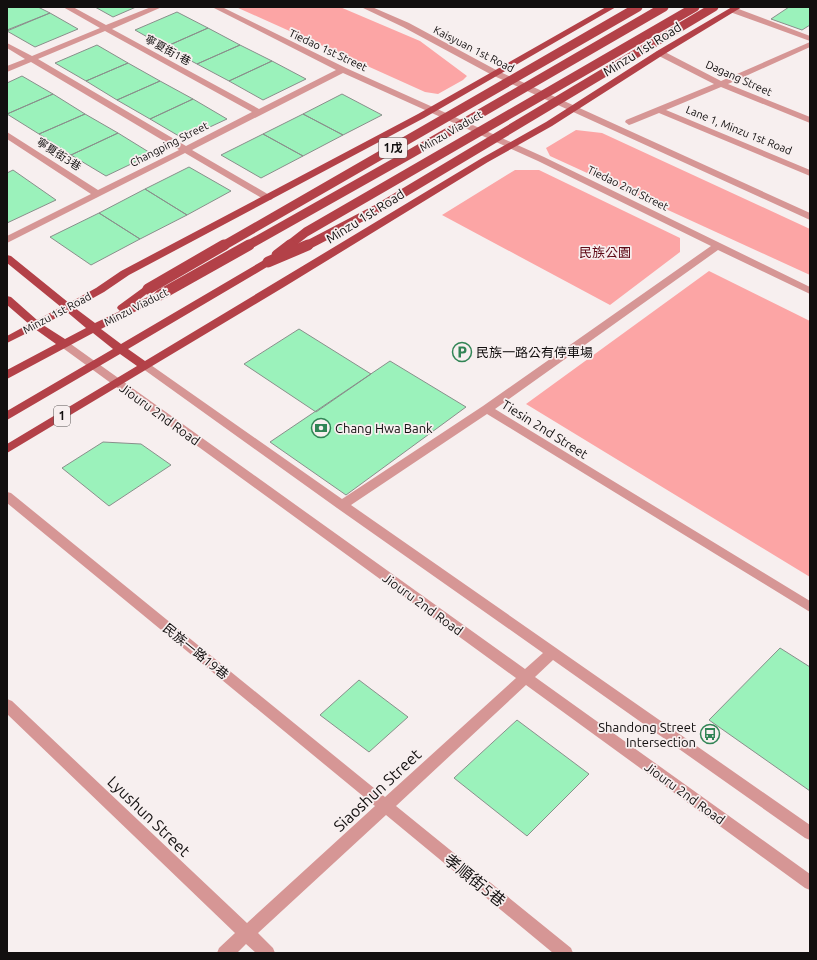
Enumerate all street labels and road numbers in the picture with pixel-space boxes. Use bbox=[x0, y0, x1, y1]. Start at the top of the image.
street label: Minzu 1st Road bbox=[600, 19, 684, 79]
street label: Kaisyuan 1st Road bbox=[432, 23, 516, 75]
street label: Tiedao 1st Street bbox=[287, 27, 370, 74]
street label: 寧夏街1巷 bbox=[143, 33, 193, 67]
street label: Dagang Street bbox=[704, 58, 775, 98]
street label: Lane 1, Minzu 1st Road bbox=[684, 103, 794, 157]
street label: Minzu Viaduct bbox=[418, 108, 485, 154]
street label: Changping Street bbox=[128, 119, 211, 169]
street label: 寧夏街3巷 bbox=[35, 135, 83, 173]
road number: 1戊 bbox=[379, 138, 407, 158]
street label: Tiedao 2nd Street bbox=[586, 163, 671, 213]
street label: Minzu 1st Road bbox=[323, 186, 407, 246]
street label: Minzu Viaduct bbox=[102, 285, 171, 328]
street label: Minzu 1st Road bbox=[21, 290, 93, 336]
street label: Jiouru 2nd Road bbox=[117, 380, 203, 448]
street label: Tiesin 2nd Street bbox=[499, 397, 591, 461]
road number: 1 bbox=[54, 406, 70, 426]
street label: Jiouru 2nd Road bbox=[380, 570, 466, 638]
street label: 民族一路19巷 bbox=[161, 620, 231, 682]
street label: Siaoshun Street bbox=[330, 745, 425, 835]
street label: Jiouru 2nd Road bbox=[642, 759, 728, 827]
street label: Lyushun Street bbox=[104, 772, 194, 860]
street label: 孝順街5巷 bbox=[441, 850, 509, 910]

